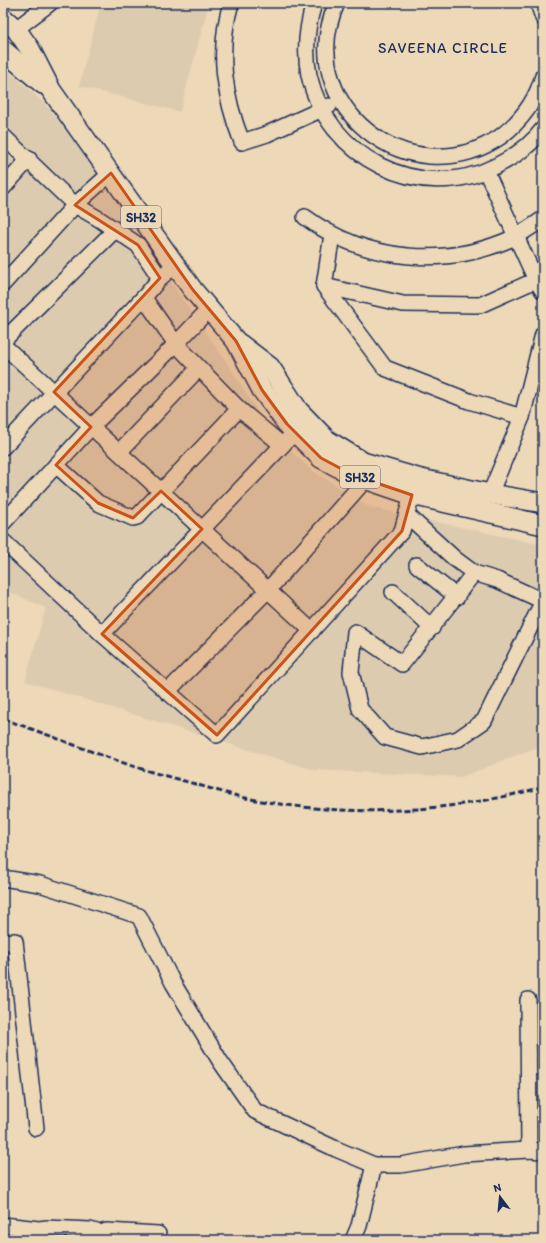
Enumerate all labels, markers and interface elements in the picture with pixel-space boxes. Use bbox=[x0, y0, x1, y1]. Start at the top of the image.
district label: SAVEENA CIRCLE bbox=[378, 39, 508, 57]
road number: SH32 bbox=[121, 206, 161, 228]
road number: SH32 bbox=[340, 466, 380, 488]
north arrow bbox=[480, 1177, 520, 1217]
text: N bbox=[492, 1181, 503, 1195]

